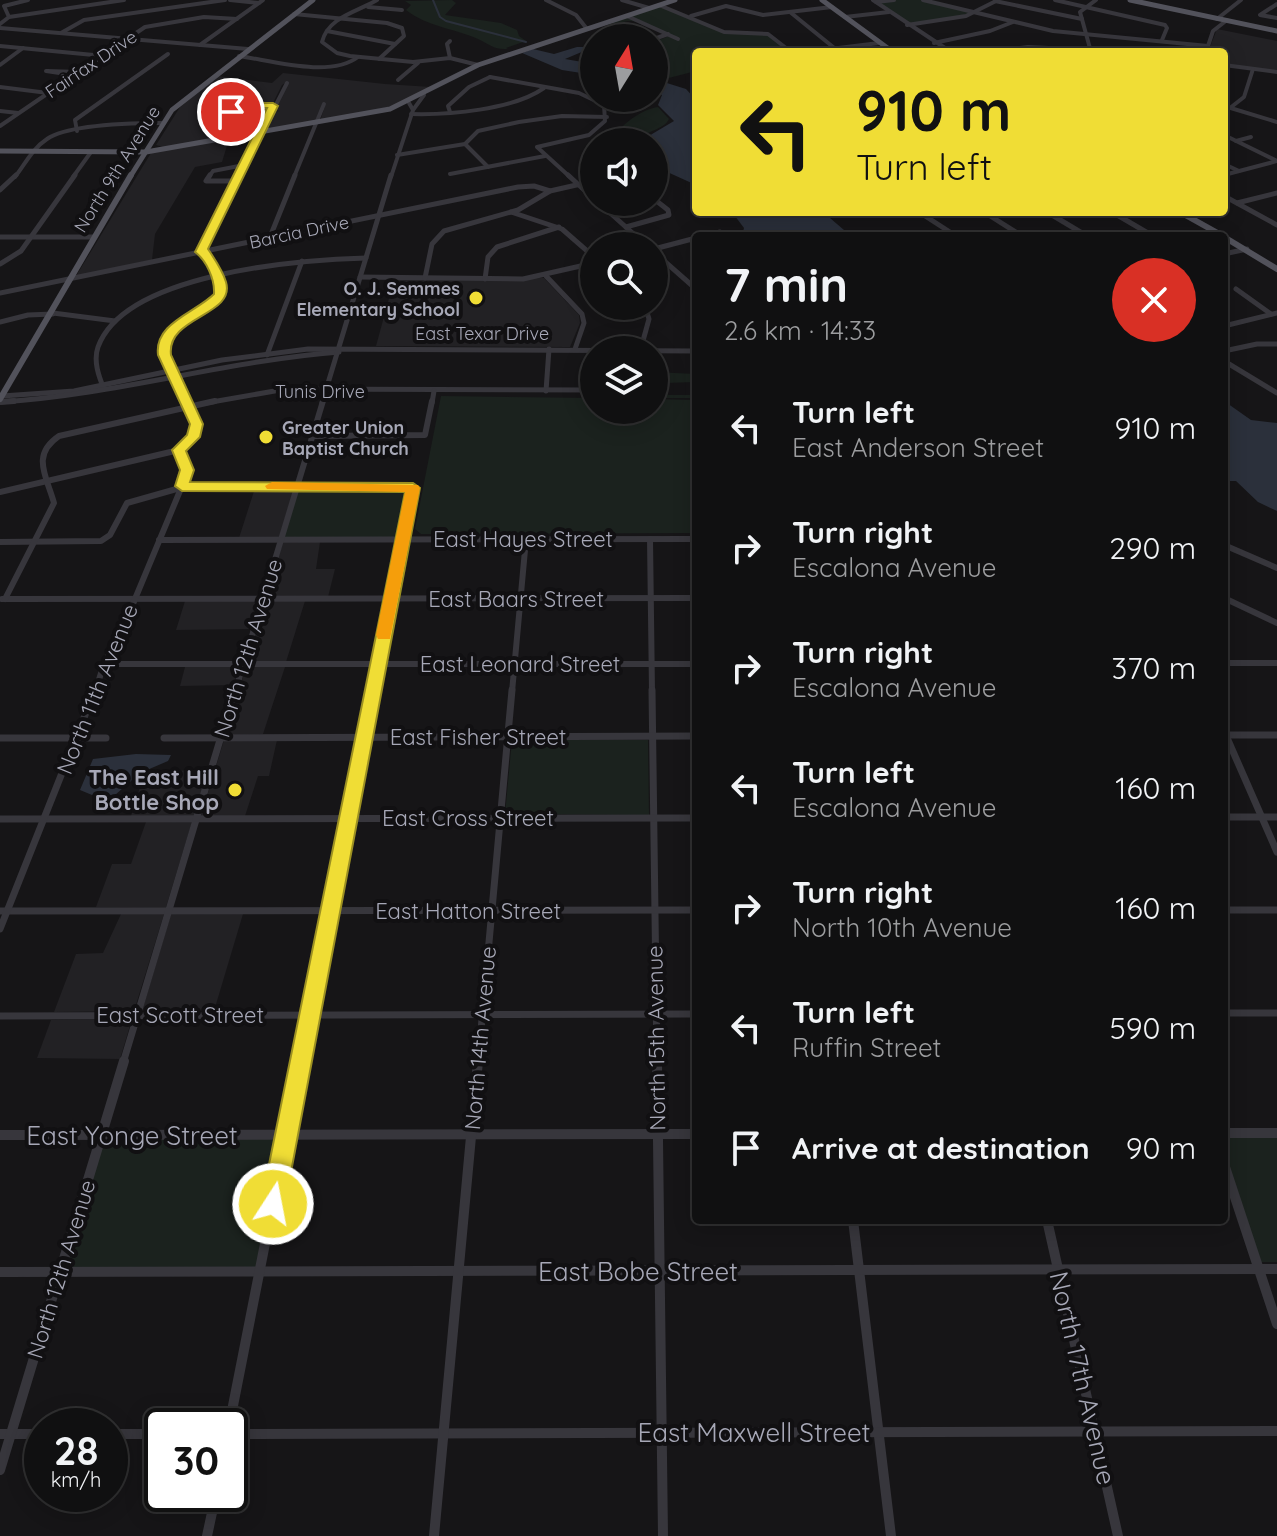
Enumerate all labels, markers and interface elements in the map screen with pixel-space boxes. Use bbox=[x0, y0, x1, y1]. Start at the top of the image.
north arrow bbox=[580, 24, 668, 112]
map controls bbox=[580, 24, 668, 424]
street label: Fairfax Drive bbox=[41, 25, 141, 103]
text: 910 m bbox=[856, 75, 1011, 145]
pin bbox=[197, 78, 265, 146]
icon: left bbox=[724, 80, 828, 184]
icon: arrive bbox=[209, 90, 253, 134]
street label: North 9th Avenue bbox=[69, 101, 165, 237]
button: sound bbox=[580, 128, 668, 216]
text: Turn left bbox=[856, 144, 992, 189]
street label: Barcia Drive bbox=[247, 210, 351, 254]
button: search bbox=[580, 232, 668, 320]
text: 7 min bbox=[724, 254, 848, 314]
button: close bbox=[1112, 258, 1196, 342]
place label: O. J. Semmes Elementary School bbox=[296, 277, 460, 321]
marker: O. J. Semmes Elementary School bbox=[467, 289, 485, 307]
text: 2.6 km · 14:33 bbox=[724, 314, 876, 347]
street label: East Texar Drive bbox=[415, 322, 549, 345]
button: layers bbox=[580, 336, 668, 424]
street label: Tunis Drive bbox=[275, 380, 365, 403]
text: Turn left bbox=[792, 393, 915, 431]
icon: left bbox=[724, 406, 768, 450]
text: 910 m bbox=[1115, 409, 1196, 447]
place label: Greater Union Baptist Church bbox=[282, 416, 409, 460]
marker: Greater Union Baptist Church bbox=[257, 428, 275, 446]
text: East Anderson Street bbox=[792, 431, 1044, 464]
text: Turn right bbox=[792, 513, 933, 551]
street label: East Hayes Street bbox=[433, 525, 613, 553]
icon: right bbox=[724, 526, 768, 570]
text: 290 m bbox=[1109, 529, 1196, 567]
text: Escalona Avenue bbox=[792, 551, 996, 584]
street label: North 12th Avenue bbox=[208, 555, 288, 741]
street label: East Baars Street bbox=[428, 585, 604, 613]
street label: North 11th Avenue bbox=[50, 600, 144, 778]
text: Turn right bbox=[792, 633, 933, 671]
icon: right bbox=[724, 646, 768, 690]
text: 370 m bbox=[1111, 649, 1196, 687]
street label: East Leonard Street bbox=[420, 650, 620, 678]
text: Escalona Avenue bbox=[792, 671, 996, 704]
street label: East Fisher Street bbox=[390, 723, 566, 751]
text: Turn left bbox=[792, 753, 915, 791]
place label: The East Hill Bottle Shop bbox=[88, 763, 219, 816]
icon: left bbox=[724, 766, 768, 810]
text: 160 m bbox=[1115, 769, 1196, 807]
marker: The East Hill Bottle Shop bbox=[226, 781, 244, 799]
text: Escalona Avenue bbox=[792, 791, 996, 824]
street label: East Cross Street bbox=[382, 804, 554, 832]
text: Turn right bbox=[792, 873, 933, 911]
icon: right bbox=[724, 886, 768, 930]
text: 160 m bbox=[1115, 889, 1196, 927]
street label: East Hatton Street bbox=[375, 897, 561, 925]
text: North 10th Avenue bbox=[792, 911, 1012, 944]
street label: North 14th Avenue bbox=[458, 945, 502, 1131]
street label: North 15th Avenue bbox=[640, 945, 672, 1131]
text: Turn left bbox=[792, 993, 915, 1031]
street label: East Scott Street bbox=[96, 1001, 264, 1029]
icon: left bbox=[724, 1006, 768, 1050]
text: 590 m bbox=[1110, 1009, 1196, 1047]
text: Ruffin Street bbox=[792, 1031, 941, 1064]
street label: East Yonge Street bbox=[26, 1119, 238, 1152]
icon: arrive bbox=[724, 1126, 768, 1170]
text: Arrive at destination bbox=[792, 1129, 1090, 1167]
text: 90 m bbox=[1126, 1129, 1196, 1167]
position arrow bbox=[231, 1162, 315, 1246]
street label: North 12th Avenue bbox=[21, 1176, 101, 1362]
street label: East Bobe Street bbox=[538, 1255, 738, 1288]
street label: North 17th Avenue bbox=[1042, 1268, 1124, 1488]
speed limit sign: 30 bbox=[144, 1408, 248, 1512]
street label: East Maxwell Street bbox=[638, 1416, 870, 1449]
text: 28 bbox=[54, 1425, 98, 1475]
text: km/h bbox=[51, 1467, 101, 1492]

